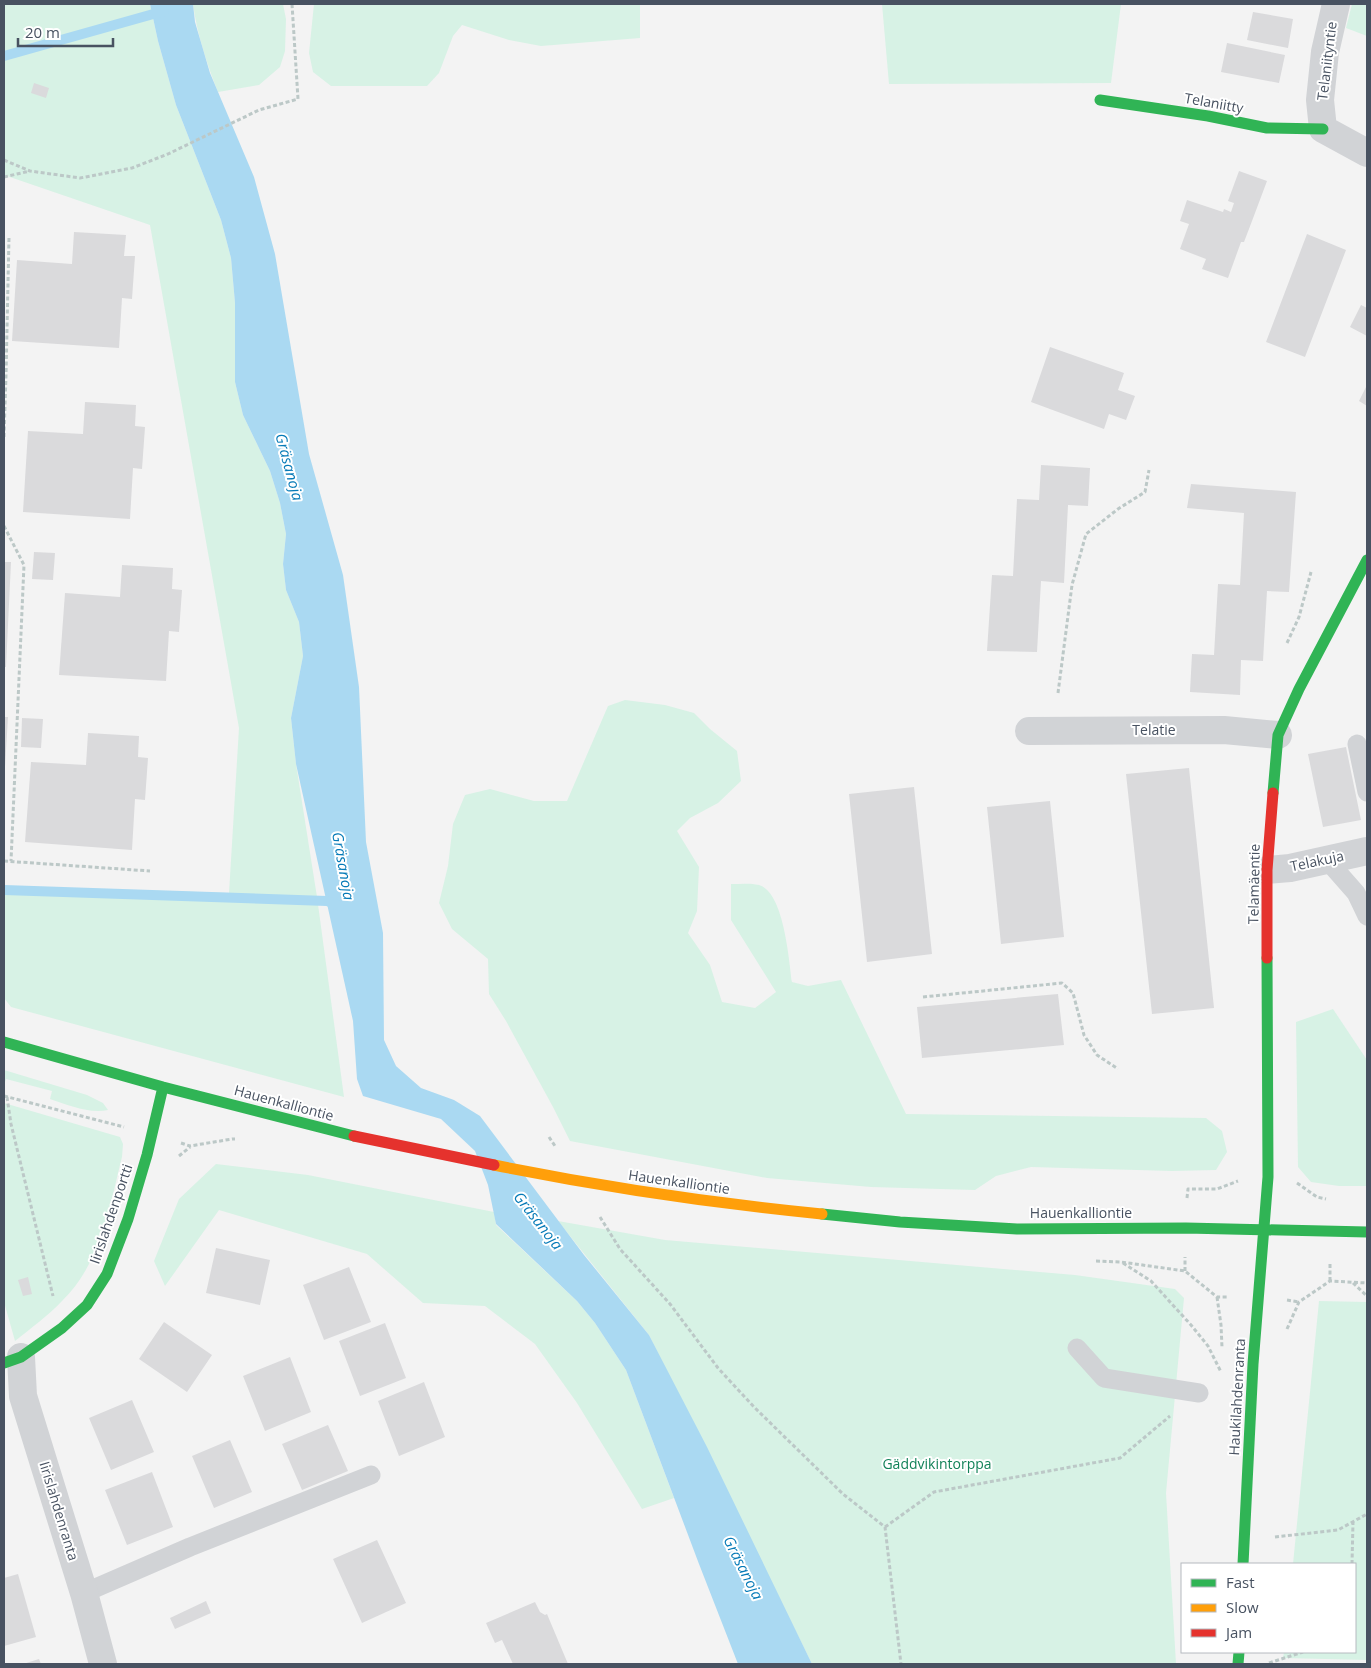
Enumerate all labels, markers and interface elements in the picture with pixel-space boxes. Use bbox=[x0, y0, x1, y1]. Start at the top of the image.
scale bar bbox=[18, 15, 112, 47]
street label: Telaniityntie bbox=[1312, 20, 1341, 102]
text: 20 m bbox=[25, 22, 60, 42]
street label: Telaniitty bbox=[1183, 88, 1246, 117]
water label: Gräsanoja bbox=[271, 431, 309, 503]
street label: Telatie bbox=[1132, 720, 1176, 739]
water label: Gräsanoja bbox=[328, 830, 360, 902]
street label: Telamäentie bbox=[1243, 843, 1264, 924]
street label: Telakuja bbox=[1288, 846, 1345, 875]
street label: Hauenkalliontie bbox=[232, 1080, 336, 1125]
street label: Iirislahdenportti bbox=[85, 1161, 137, 1266]
street label: Hauenkalliontie bbox=[627, 1165, 731, 1198]
water label: Gräsanoja bbox=[510, 1187, 568, 1254]
street label: Hauenkalliontie bbox=[1030, 1203, 1132, 1222]
street label: Haukilahdenranta bbox=[1224, 1338, 1249, 1456]
park label: Gäddvikintorppa bbox=[882, 1454, 992, 1473]
street label: Iirislahdenranta bbox=[35, 1459, 84, 1563]
water label: Gräsanoja bbox=[719, 1532, 769, 1603]
legend bbox=[1181, 1563, 1356, 1653]
text: Fast bbox=[1226, 1572, 1255, 1592]
text: Slow bbox=[1226, 1597, 1259, 1617]
text: Jam bbox=[1224, 1622, 1252, 1642]

